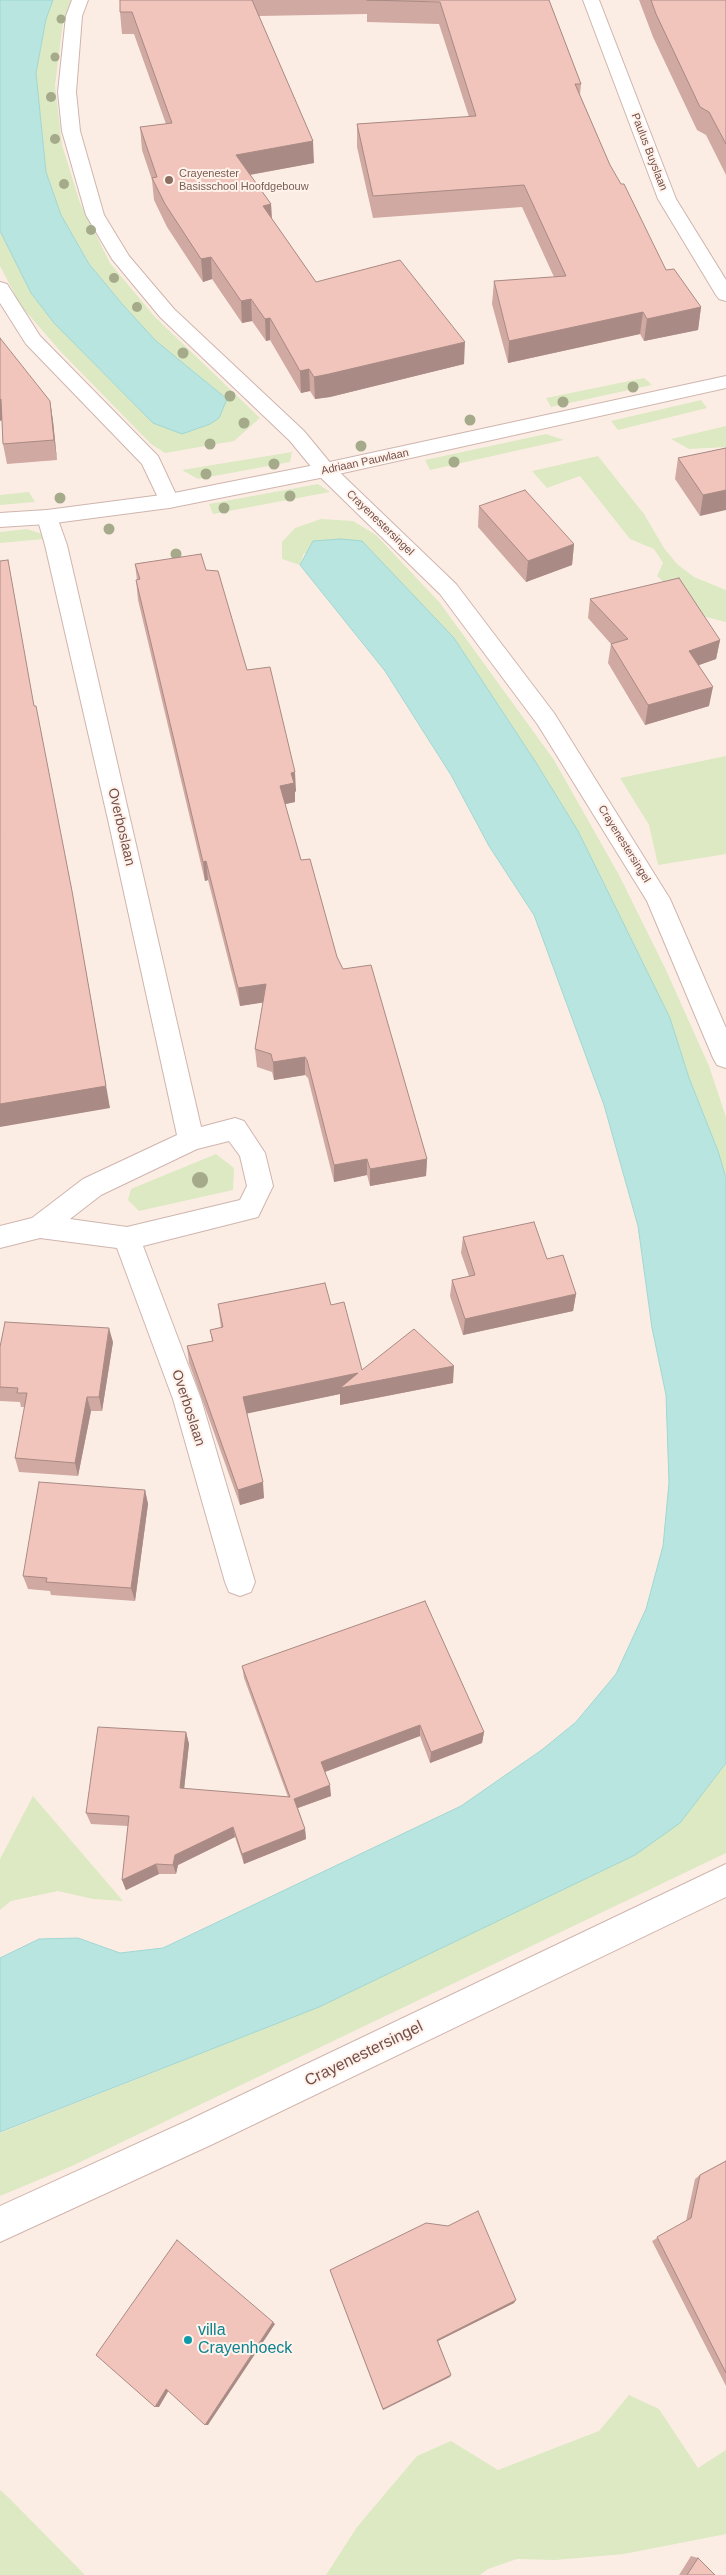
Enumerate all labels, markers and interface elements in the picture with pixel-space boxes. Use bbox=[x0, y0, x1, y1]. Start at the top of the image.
street label: Paulus Buyslaan bbox=[628, 111, 670, 193]
place label: Crayenester Basisschool Hoofdgebouw bbox=[179, 167, 309, 193]
marker: Crayenester Basisschool Hoofdgebouw bbox=[163, 174, 175, 186]
street label: Adriaan Pauwlaan bbox=[320, 446, 410, 478]
street label: Crayenestersingel bbox=[344, 487, 416, 559]
street label: Overboslaan bbox=[104, 786, 138, 868]
street label: Crayenestersingel bbox=[595, 803, 653, 885]
street label: Overboslaan bbox=[168, 1368, 208, 1448]
street label: Crayenestersingel bbox=[302, 2017, 426, 2091]
place label: villa Crayenhoeck bbox=[198, 2321, 292, 2359]
marker: villa Crayenhoeck bbox=[182, 2334, 194, 2346]

